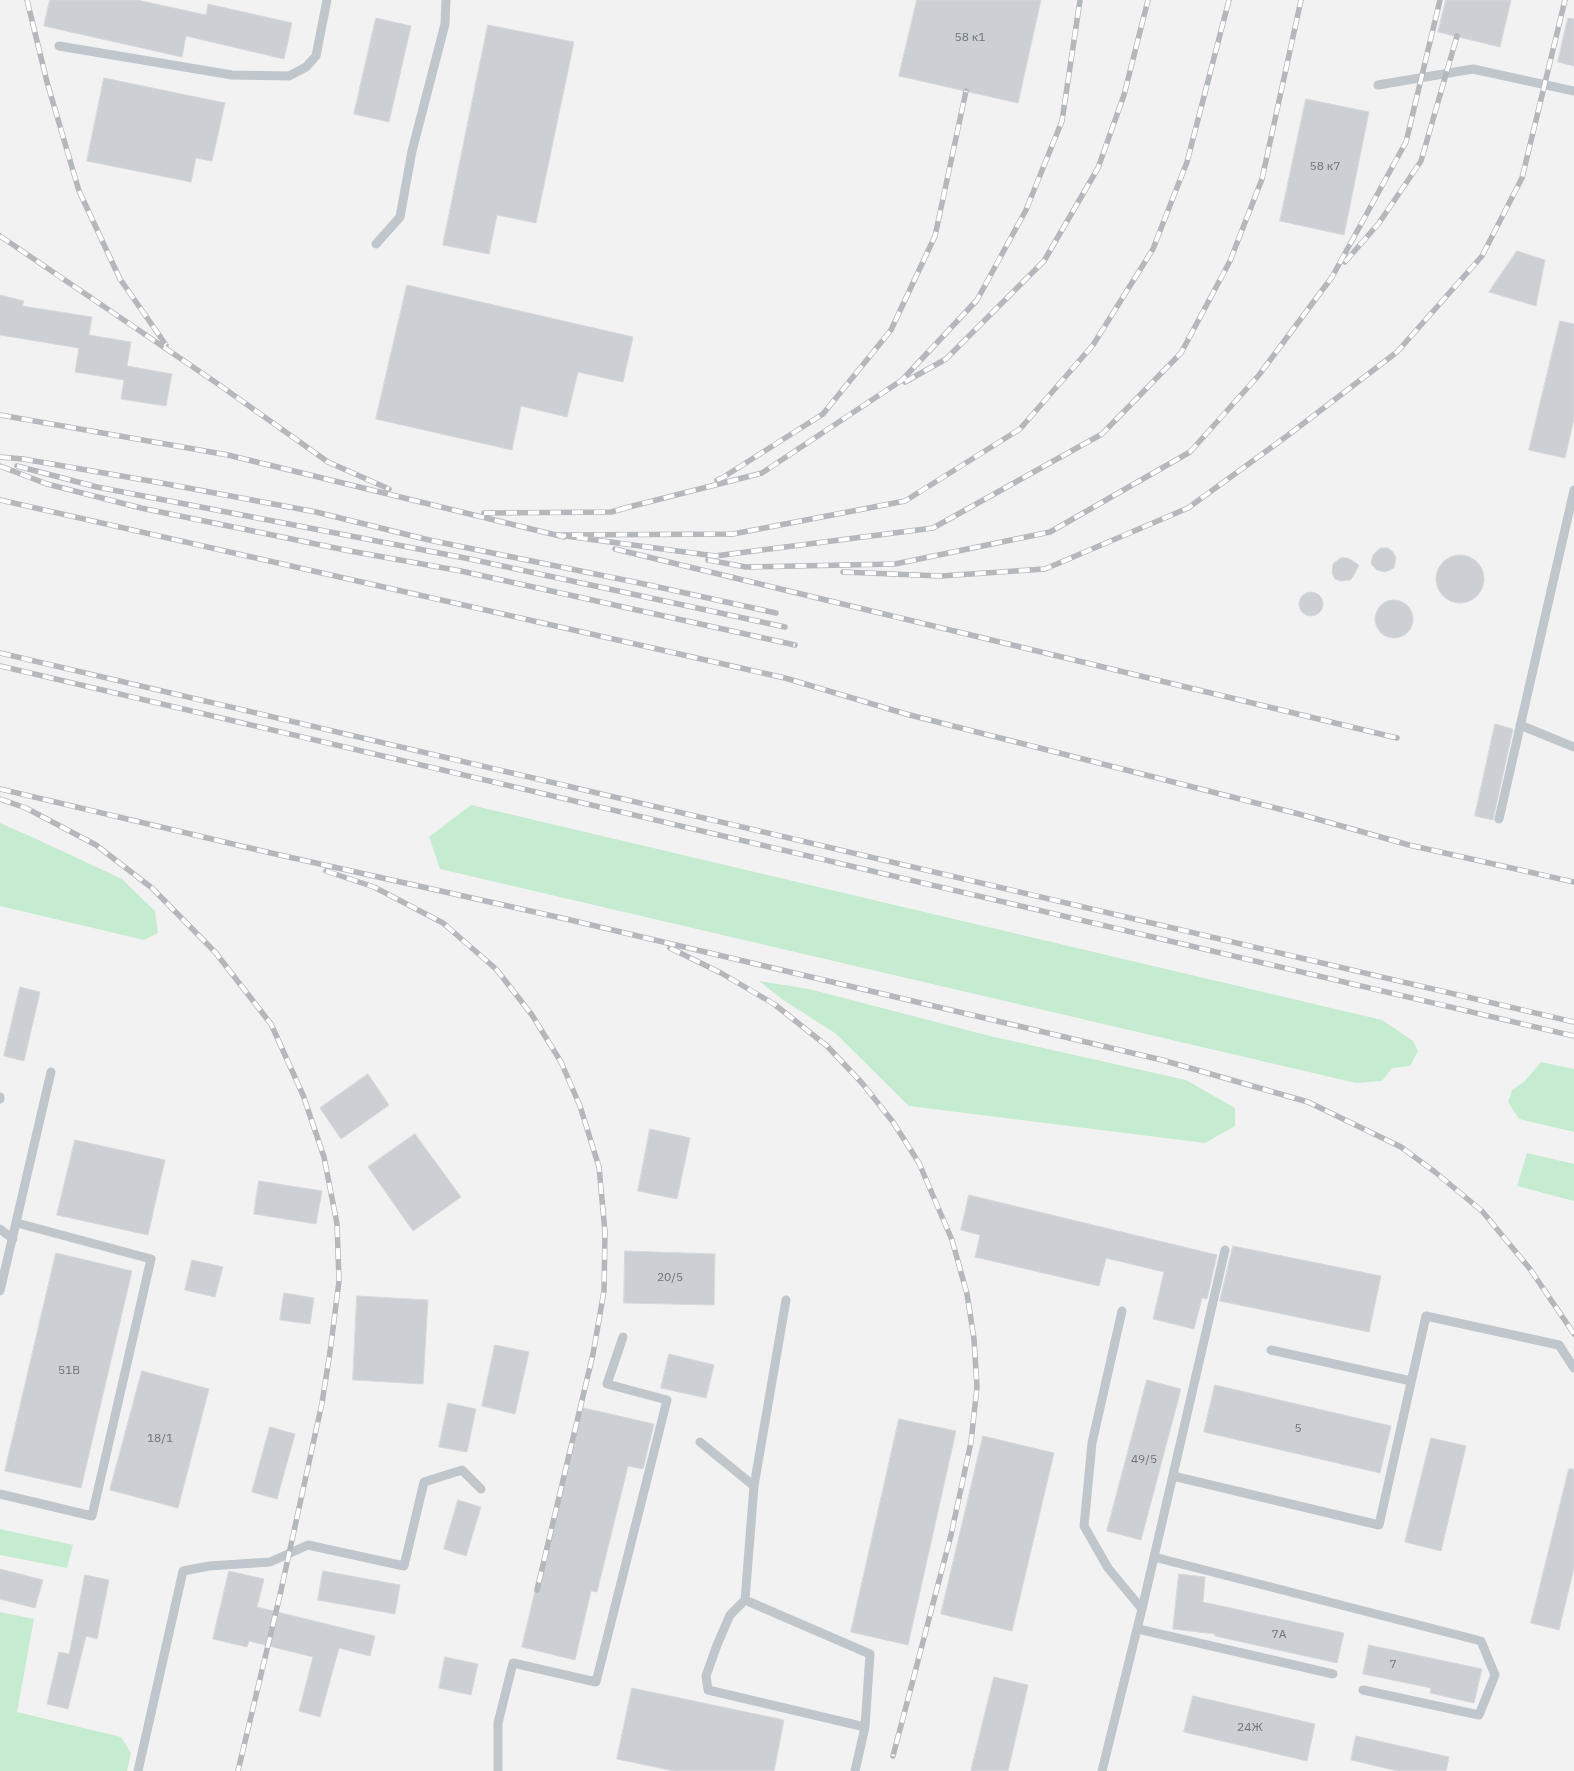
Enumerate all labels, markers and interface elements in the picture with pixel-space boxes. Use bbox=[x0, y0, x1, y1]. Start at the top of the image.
house number: 58 к1 bbox=[954, 31, 986, 45]
house number: 58 к7 bbox=[1309, 160, 1341, 174]
house number: 20/5 bbox=[657, 1271, 683, 1285]
house number: 51В bbox=[58, 1364, 80, 1378]
house number: 5 bbox=[1294, 1422, 1302, 1436]
house number: 18/1 bbox=[147, 1432, 173, 1446]
house number: 49/5 bbox=[1131, 1453, 1157, 1467]
house number: 7А bbox=[1272, 1628, 1286, 1642]
house number: 7 bbox=[1389, 1658, 1397, 1672]
house number: 24Ж bbox=[1237, 1721, 1263, 1735]

